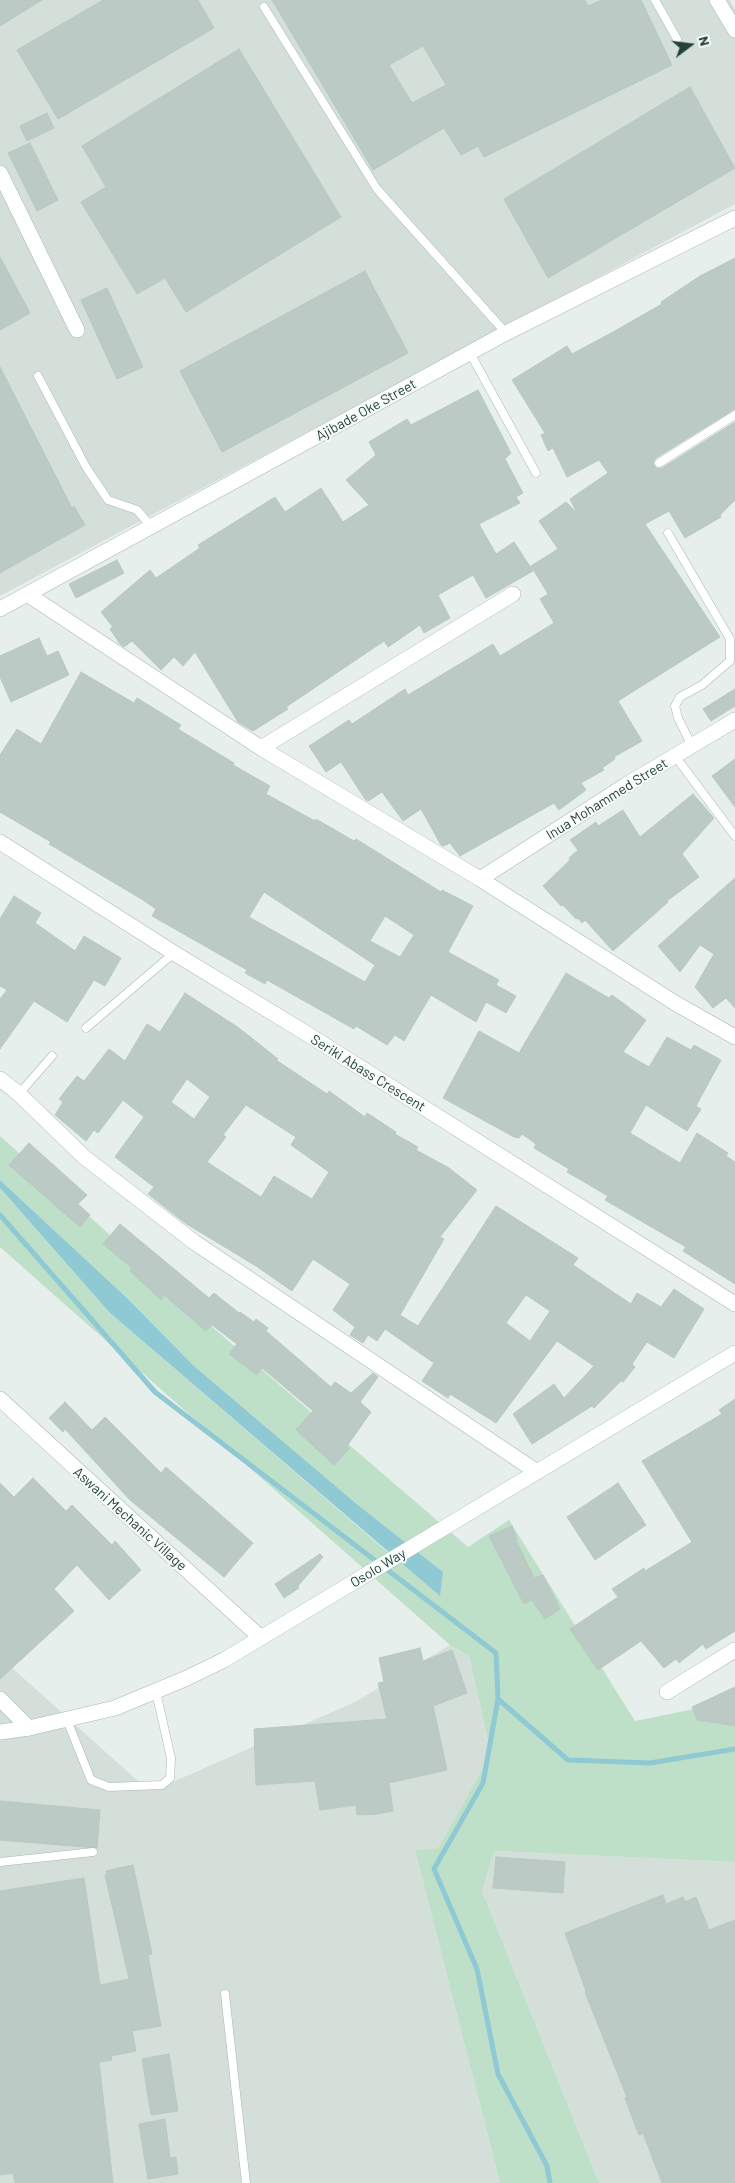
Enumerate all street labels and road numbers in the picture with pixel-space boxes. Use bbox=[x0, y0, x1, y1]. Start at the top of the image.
street label: Ajibade Oke Street bbox=[313, 375, 419, 445]
street label: Inua Mohammed Street bbox=[543, 755, 671, 843]
street label: Seriki Abass Crescent bbox=[308, 1031, 428, 1115]
street label: Aswani Mechanic Village bbox=[70, 1464, 190, 1574]
street label: Osolo Way bbox=[347, 1545, 409, 1591]

